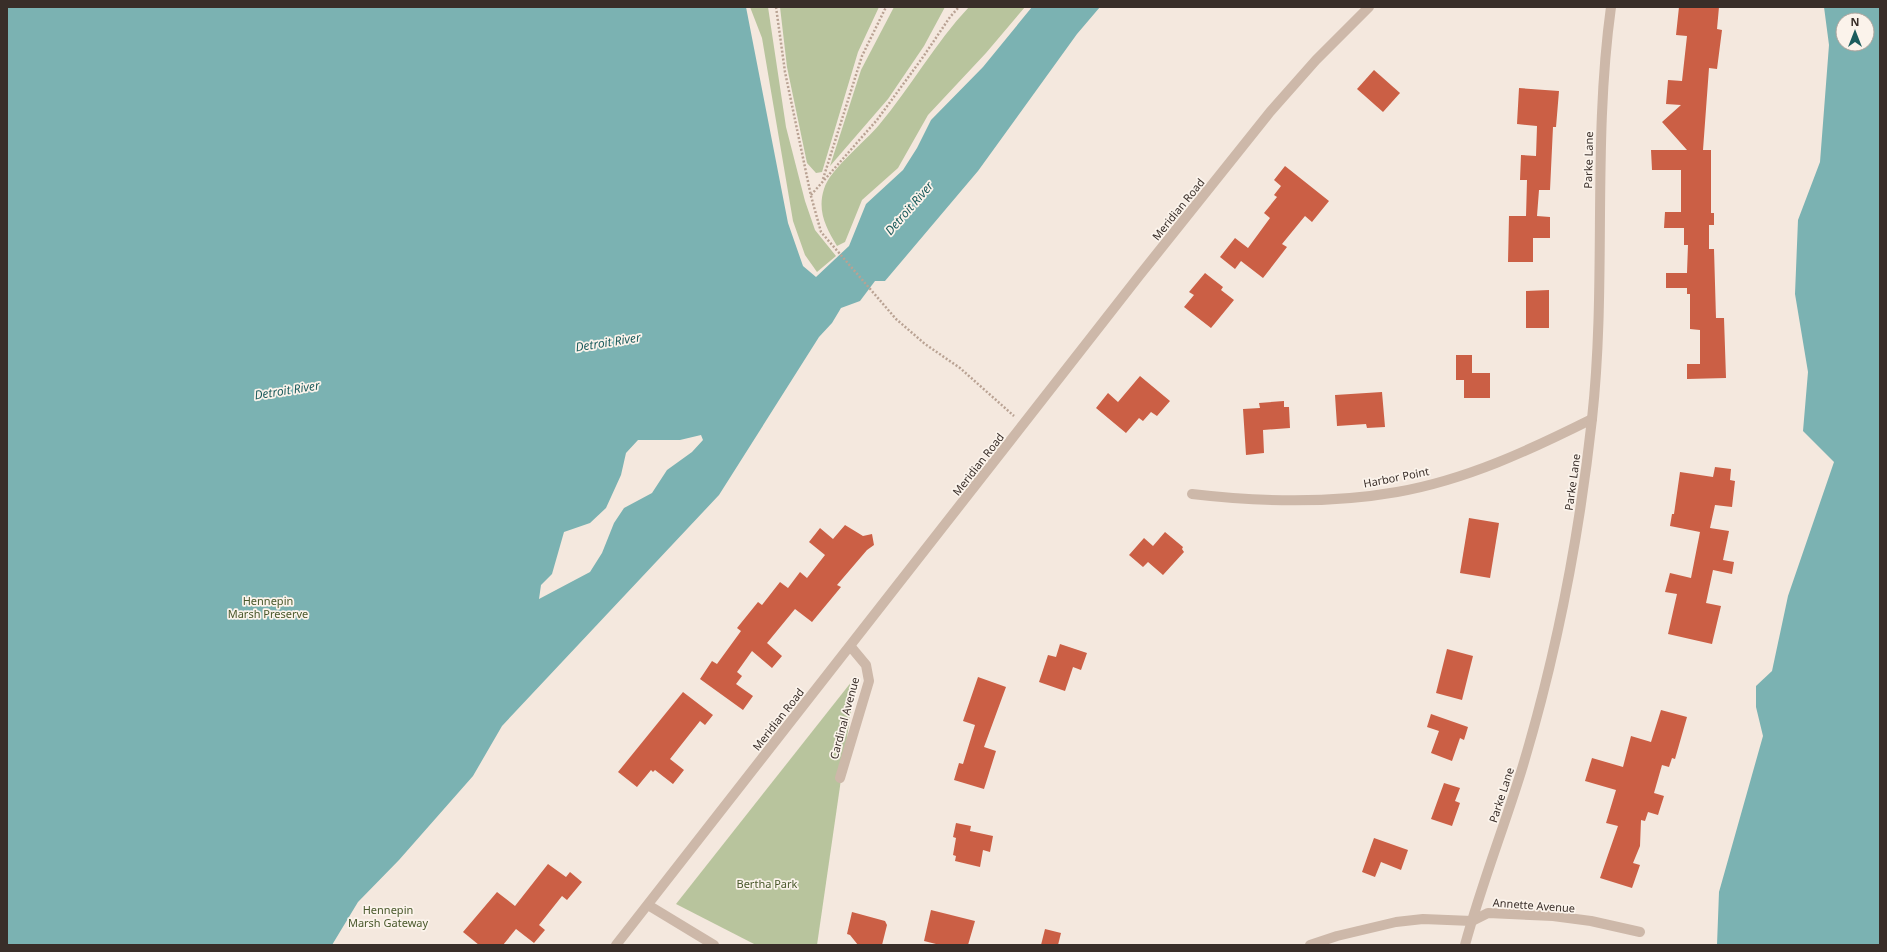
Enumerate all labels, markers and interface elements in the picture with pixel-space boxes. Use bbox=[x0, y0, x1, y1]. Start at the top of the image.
north arrow bbox=[1835, 12, 1875, 52]
text: N bbox=[1851, 14, 1859, 29]
street label: Parke Lane bbox=[1580, 131, 1596, 189]
street label: Meridian Road bbox=[1148, 175, 1208, 243]
water label: Detroit River bbox=[881, 177, 938, 238]
water label: Detroit River bbox=[574, 328, 643, 356]
water label: Detroit River bbox=[253, 376, 322, 404]
street label: Meridian Road bbox=[949, 430, 1007, 498]
street label: Parke Lane bbox=[1561, 453, 1583, 511]
street label: Harbor Point bbox=[1362, 463, 1430, 491]
park label: Hennepin Marsh Preserve bbox=[228, 593, 308, 621]
street label: Cardinal Avenue bbox=[826, 675, 862, 761]
street label: Meridian Road bbox=[749, 685, 807, 753]
street label: Parke Lane bbox=[1485, 765, 1517, 825]
park label: Bertha Park bbox=[737, 876, 798, 891]
street label: Annette Avenue bbox=[1492, 895, 1576, 915]
park label: Hennepin Marsh Gateway bbox=[348, 902, 428, 930]

